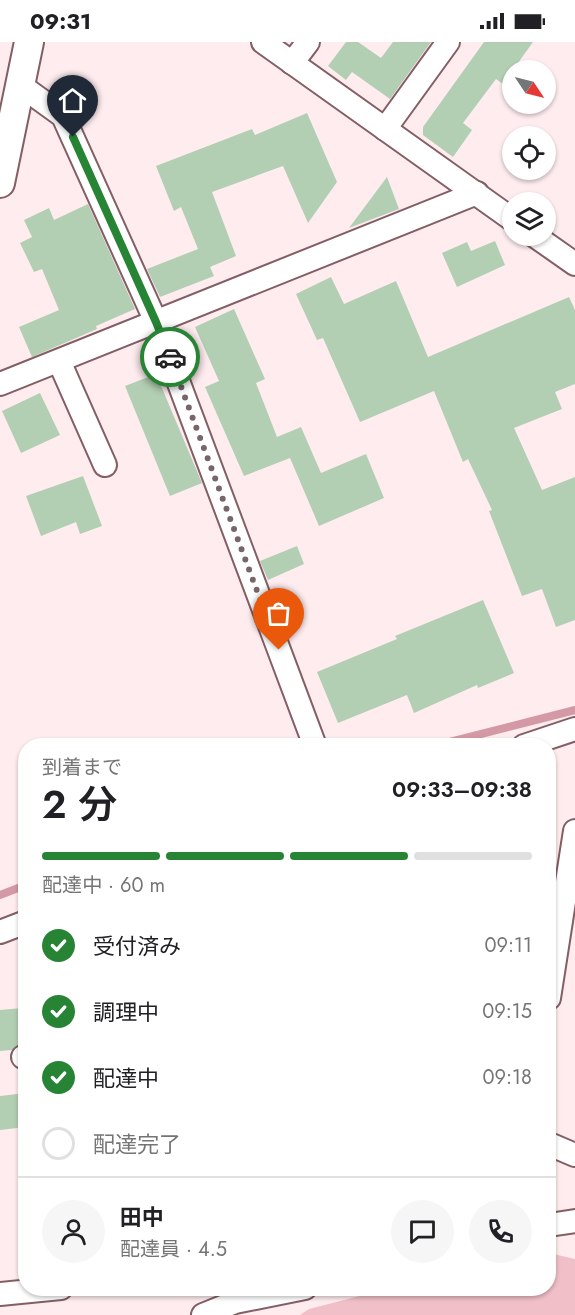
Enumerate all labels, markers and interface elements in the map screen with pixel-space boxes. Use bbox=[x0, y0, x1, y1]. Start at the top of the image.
text: 09:31 bbox=[30, 5, 91, 37]
north arrow bbox=[502, 60, 556, 114]
map controls bbox=[502, 60, 556, 246]
pin bbox=[47, 75, 98, 137]
icon: home bbox=[56, 84, 89, 117]
button: locate bbox=[502, 126, 556, 180]
button: layers bbox=[502, 192, 556, 246]
courier bbox=[140, 327, 200, 387]
icon: car bbox=[154, 341, 187, 374]
pin bbox=[253, 588, 304, 650]
icon: bag bbox=[262, 597, 295, 630]
text: 到着まで bbox=[42, 753, 122, 782]
text: 09:33–09:38 bbox=[392, 773, 532, 805]
text: 2 分 bbox=[42, 776, 117, 833]
text: 配達中 · 60 m bbox=[42, 871, 165, 900]
icon: check bbox=[42, 929, 75, 962]
text: 受付済み bbox=[93, 930, 181, 962]
text: 09:11 bbox=[484, 931, 532, 960]
icon: check bbox=[42, 995, 75, 1028]
text: 調理中 bbox=[93, 996, 159, 1028]
text: 09:15 bbox=[482, 997, 532, 1026]
icon: check bbox=[42, 1061, 75, 1094]
text: 配達中 bbox=[93, 1062, 159, 1094]
text: 09:18 bbox=[483, 1063, 532, 1092]
text: 配達完了 bbox=[93, 1128, 181, 1160]
button: person bbox=[42, 1200, 105, 1263]
button: chat bbox=[391, 1200, 454, 1263]
button: phone bbox=[469, 1200, 532, 1263]
text: 田中 bbox=[120, 1201, 164, 1233]
text: 配達員 · 4.5 bbox=[120, 1235, 227, 1264]

